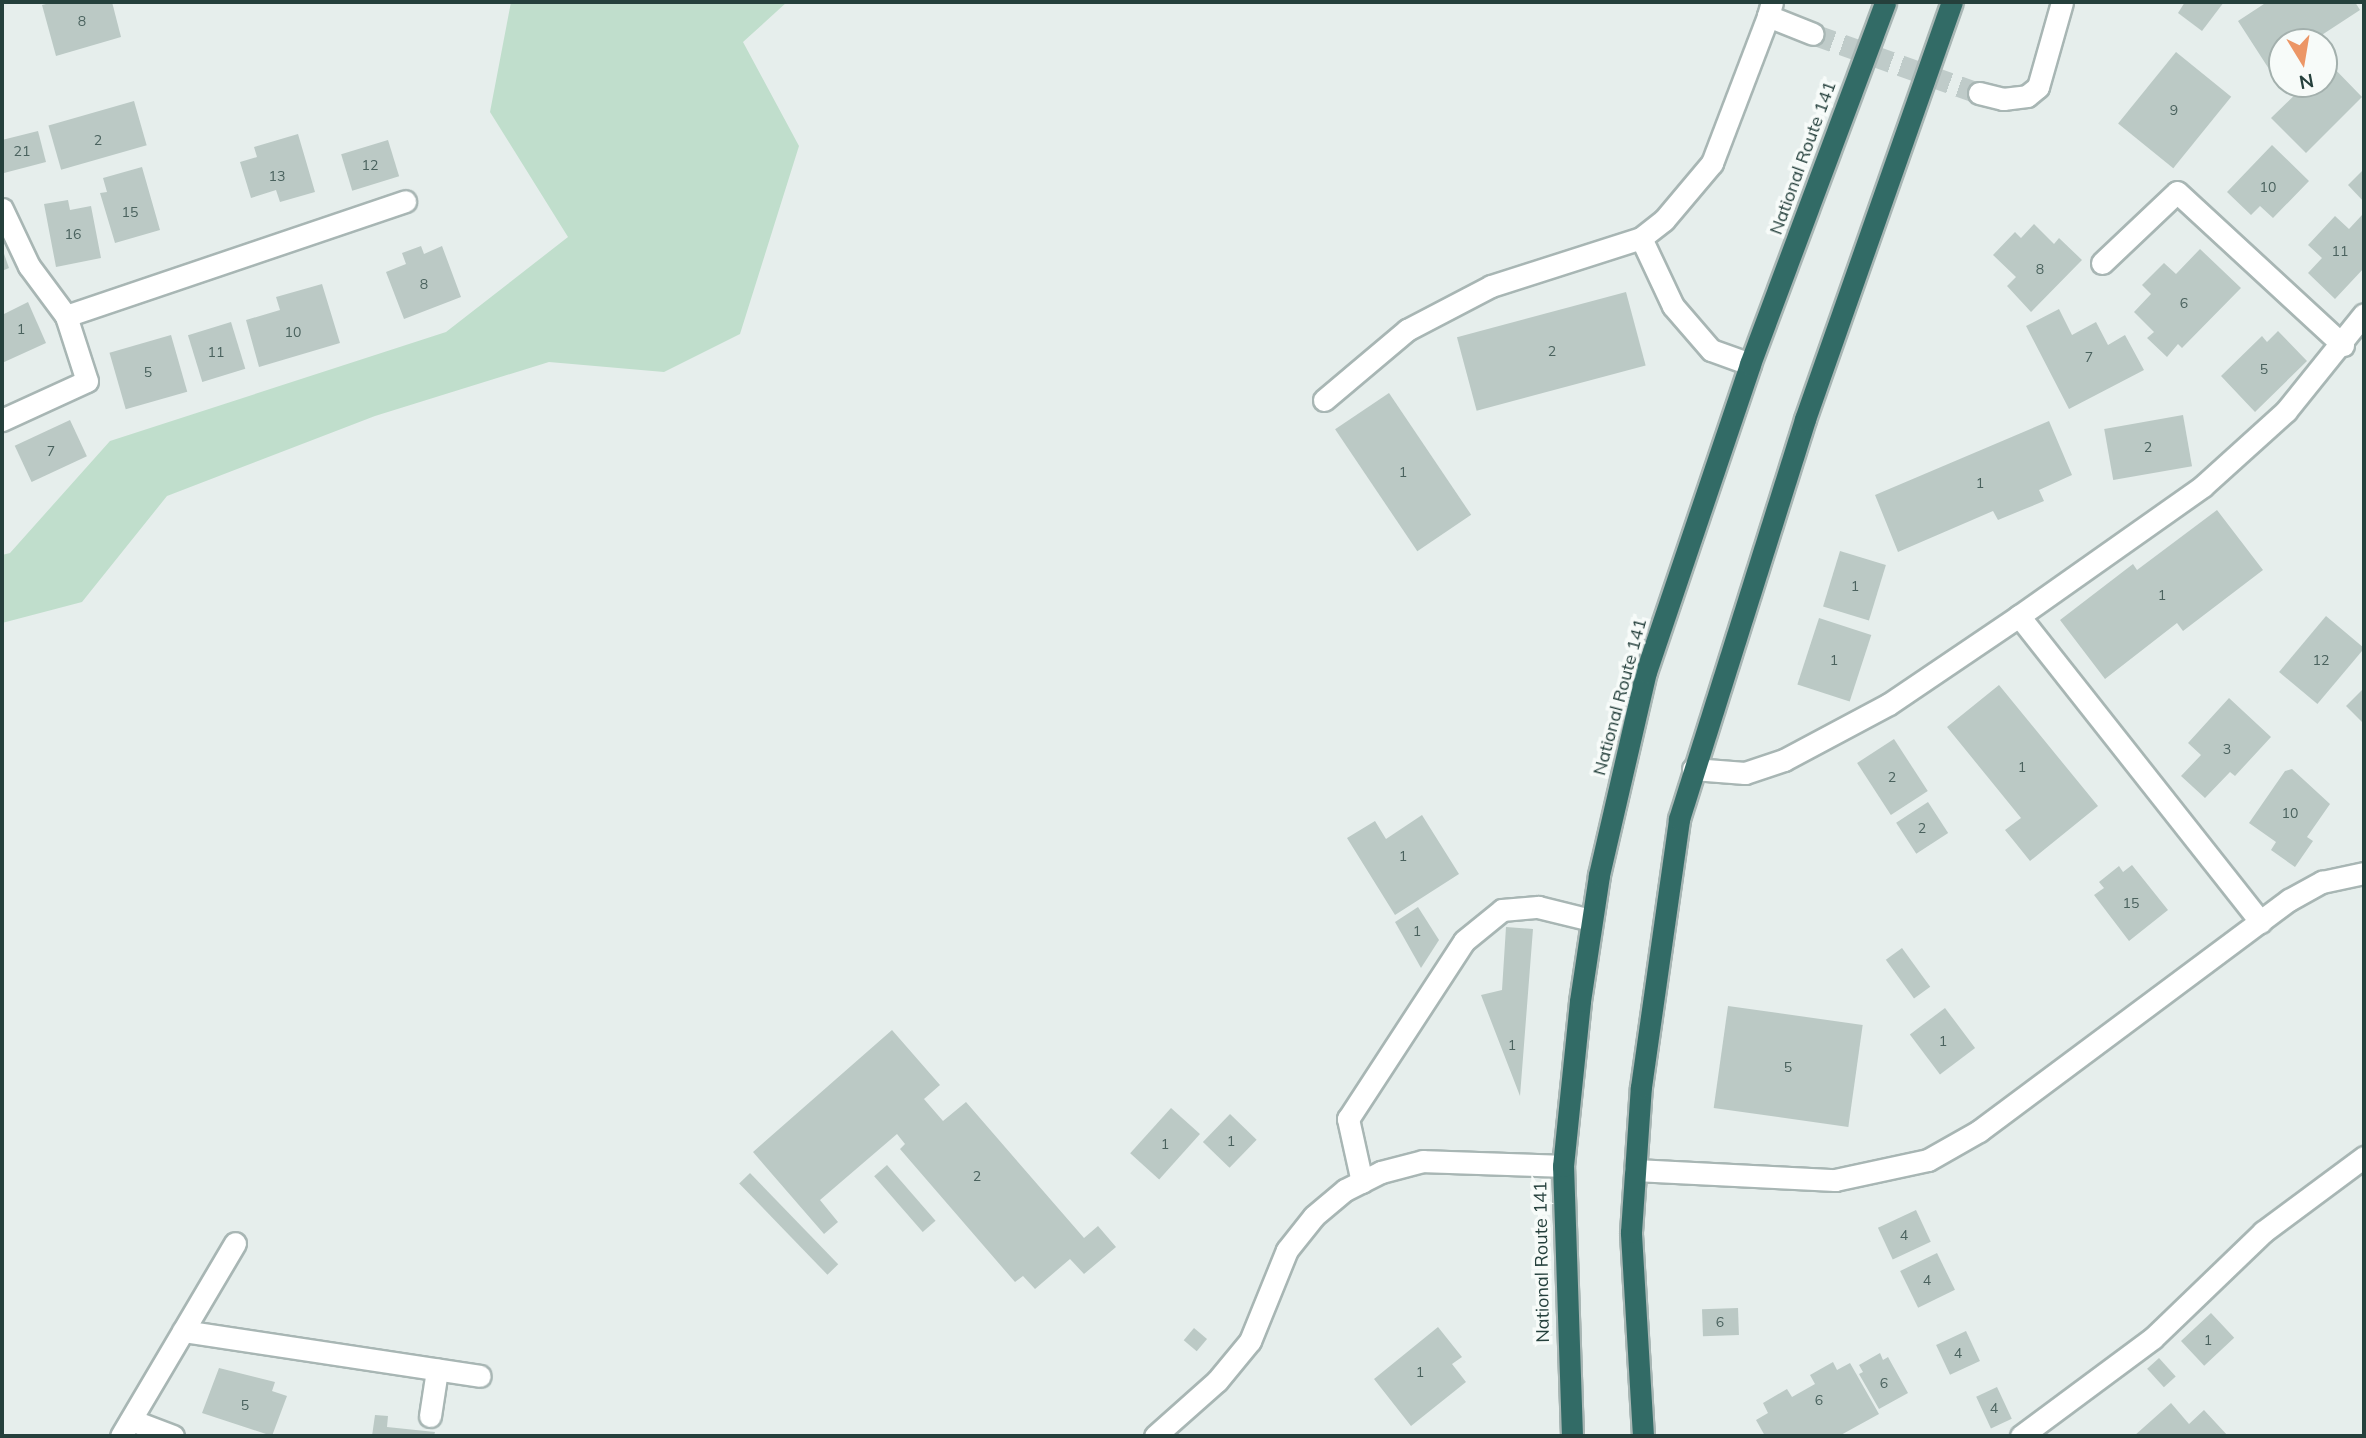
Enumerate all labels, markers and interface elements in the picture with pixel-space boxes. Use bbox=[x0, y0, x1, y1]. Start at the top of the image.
house number: 8 bbox=[78, 13, 86, 29]
north arrow bbox=[2268, 28, 2338, 98]
text: N bbox=[2297, 68, 2316, 95]
street label: National Route 141 bbox=[1765, 78, 1841, 238]
house number: 9 bbox=[2170, 102, 2178, 118]
house number: 2 bbox=[94, 132, 102, 148]
house number: 21 bbox=[14, 143, 30, 159]
house number: 12 bbox=[362, 157, 378, 173]
house number: 13 bbox=[269, 168, 285, 184]
house number: 10 bbox=[2260, 179, 2276, 195]
house number: 15 bbox=[122, 204, 138, 220]
house number: 16 bbox=[65, 226, 81, 242]
house number: 11 bbox=[2332, 243, 2348, 259]
house number: 8 bbox=[2036, 261, 2044, 277]
house number: 8 bbox=[420, 276, 428, 292]
house number: 6 bbox=[2180, 295, 2188, 311]
house number: 1 bbox=[17, 321, 25, 337]
house number: 10 bbox=[285, 324, 301, 340]
house number: 2 bbox=[1548, 343, 1556, 359]
house number: 11 bbox=[208, 344, 224, 360]
house number: 7 bbox=[2085, 349, 2093, 365]
house number: 5 bbox=[2260, 361, 2268, 377]
house number: 5 bbox=[144, 364, 152, 380]
house number: 2 bbox=[2144, 439, 2152, 455]
house number: 7 bbox=[47, 443, 55, 459]
house number: 1 bbox=[1399, 464, 1407, 480]
house number: 1 bbox=[1976, 475, 1984, 491]
house number: 1 bbox=[1851, 578, 1859, 594]
house number: 1 bbox=[2158, 587, 2166, 603]
street label: National Route 141 bbox=[1589, 616, 1651, 778]
house number: 1 bbox=[1830, 652, 1838, 668]
house number: 12 bbox=[2313, 652, 2329, 668]
house number: 3 bbox=[2223, 741, 2231, 757]
house number: 1 bbox=[2018, 759, 2026, 775]
house number: 2 bbox=[1888, 769, 1896, 785]
house number: 10 bbox=[2282, 805, 2298, 821]
house number: 2 bbox=[1918, 820, 1926, 836]
house number: 1 bbox=[1399, 848, 1407, 864]
house number: 15 bbox=[2123, 895, 2139, 911]
house number: 1 bbox=[1413, 923, 1421, 939]
house number: 1 bbox=[1939, 1033, 1947, 1049]
house number: 1 bbox=[1508, 1037, 1516, 1053]
house number: 5 bbox=[1784, 1059, 1792, 1075]
house number: 1 bbox=[1227, 1133, 1235, 1149]
house number: 1 bbox=[1161, 1136, 1169, 1152]
house number: 2 bbox=[973, 1168, 981, 1184]
street label: National Route 141 bbox=[1530, 1181, 1554, 1343]
house number: 4 bbox=[1900, 1227, 1908, 1243]
house number: 4 bbox=[1923, 1272, 1931, 1288]
house number: 6 bbox=[1716, 1314, 1724, 1330]
house number: 1 bbox=[2204, 1332, 2212, 1348]
house number: 4 bbox=[1954, 1345, 1962, 1361]
house number: 1 bbox=[1416, 1364, 1424, 1380]
house number: 6 bbox=[1880, 1375, 1888, 1391]
house number: 6 bbox=[1815, 1392, 1823, 1408]
house number: 5 bbox=[241, 1397, 249, 1413]
house number: 4 bbox=[1990, 1400, 1998, 1416]

